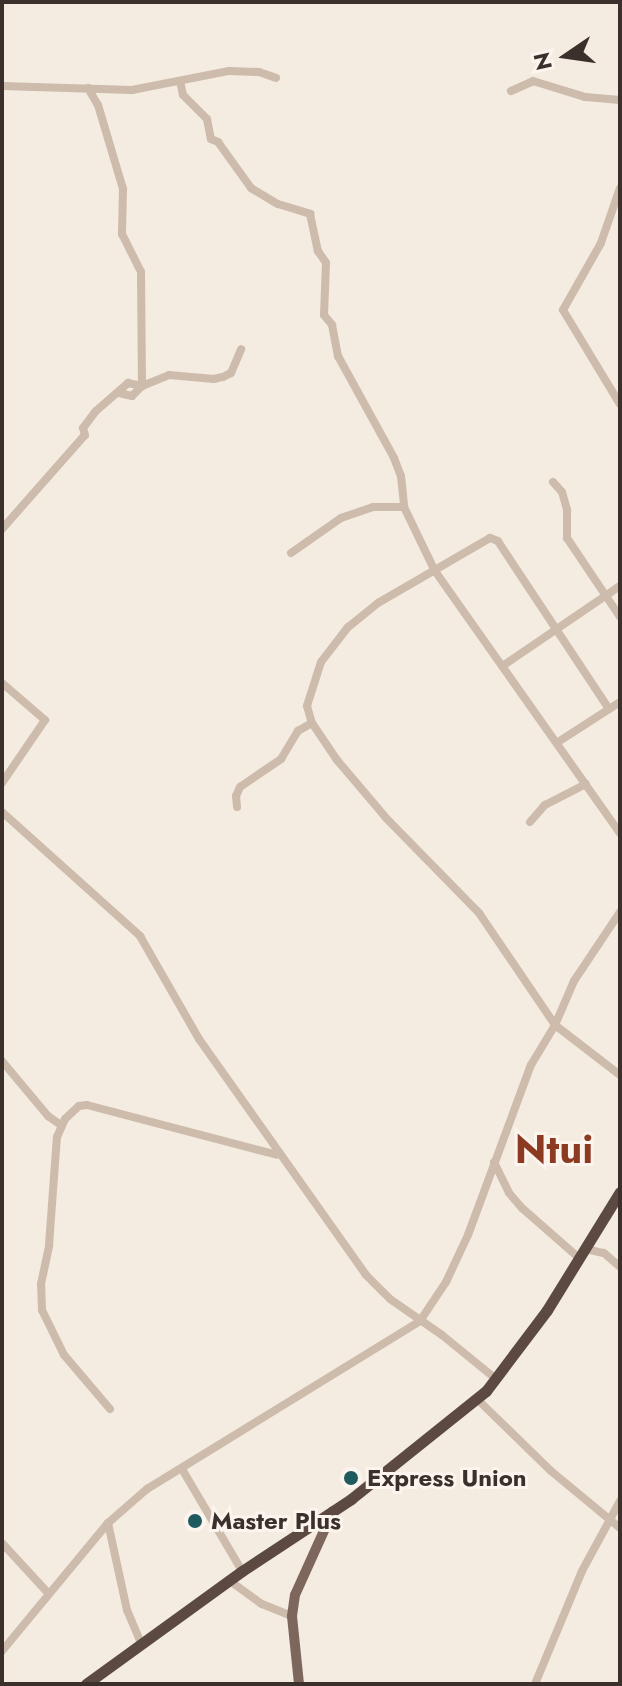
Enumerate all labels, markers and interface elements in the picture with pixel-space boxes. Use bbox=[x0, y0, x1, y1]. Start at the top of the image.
north arrow bbox=[526, 16, 606, 96]
text: N bbox=[525, 49, 560, 74]
district label: Ntui bbox=[515, 1125, 593, 1173]
place label: Express Union bbox=[367, 1464, 527, 1492]
marker: Express Union bbox=[342, 1469, 360, 1487]
place label: Master Plus bbox=[211, 1507, 341, 1535]
marker: Master Plus bbox=[186, 1512, 204, 1530]

